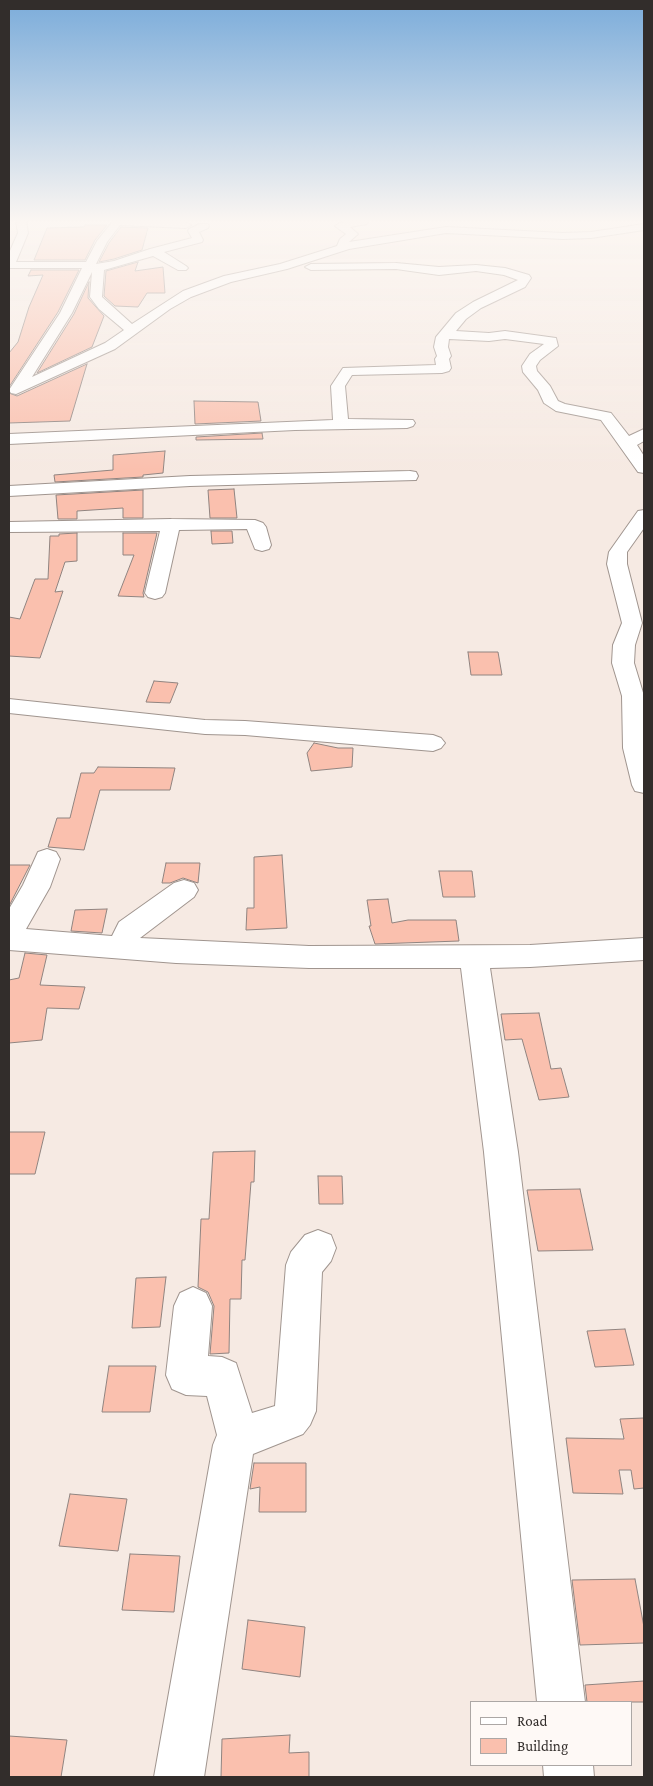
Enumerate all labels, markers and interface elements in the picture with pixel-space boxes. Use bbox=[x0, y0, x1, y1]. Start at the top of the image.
legend bbox=[470, 1701, 633, 1766]
text: Road bbox=[517, 1713, 547, 1729]
text: Building bbox=[517, 1738, 568, 1754]

